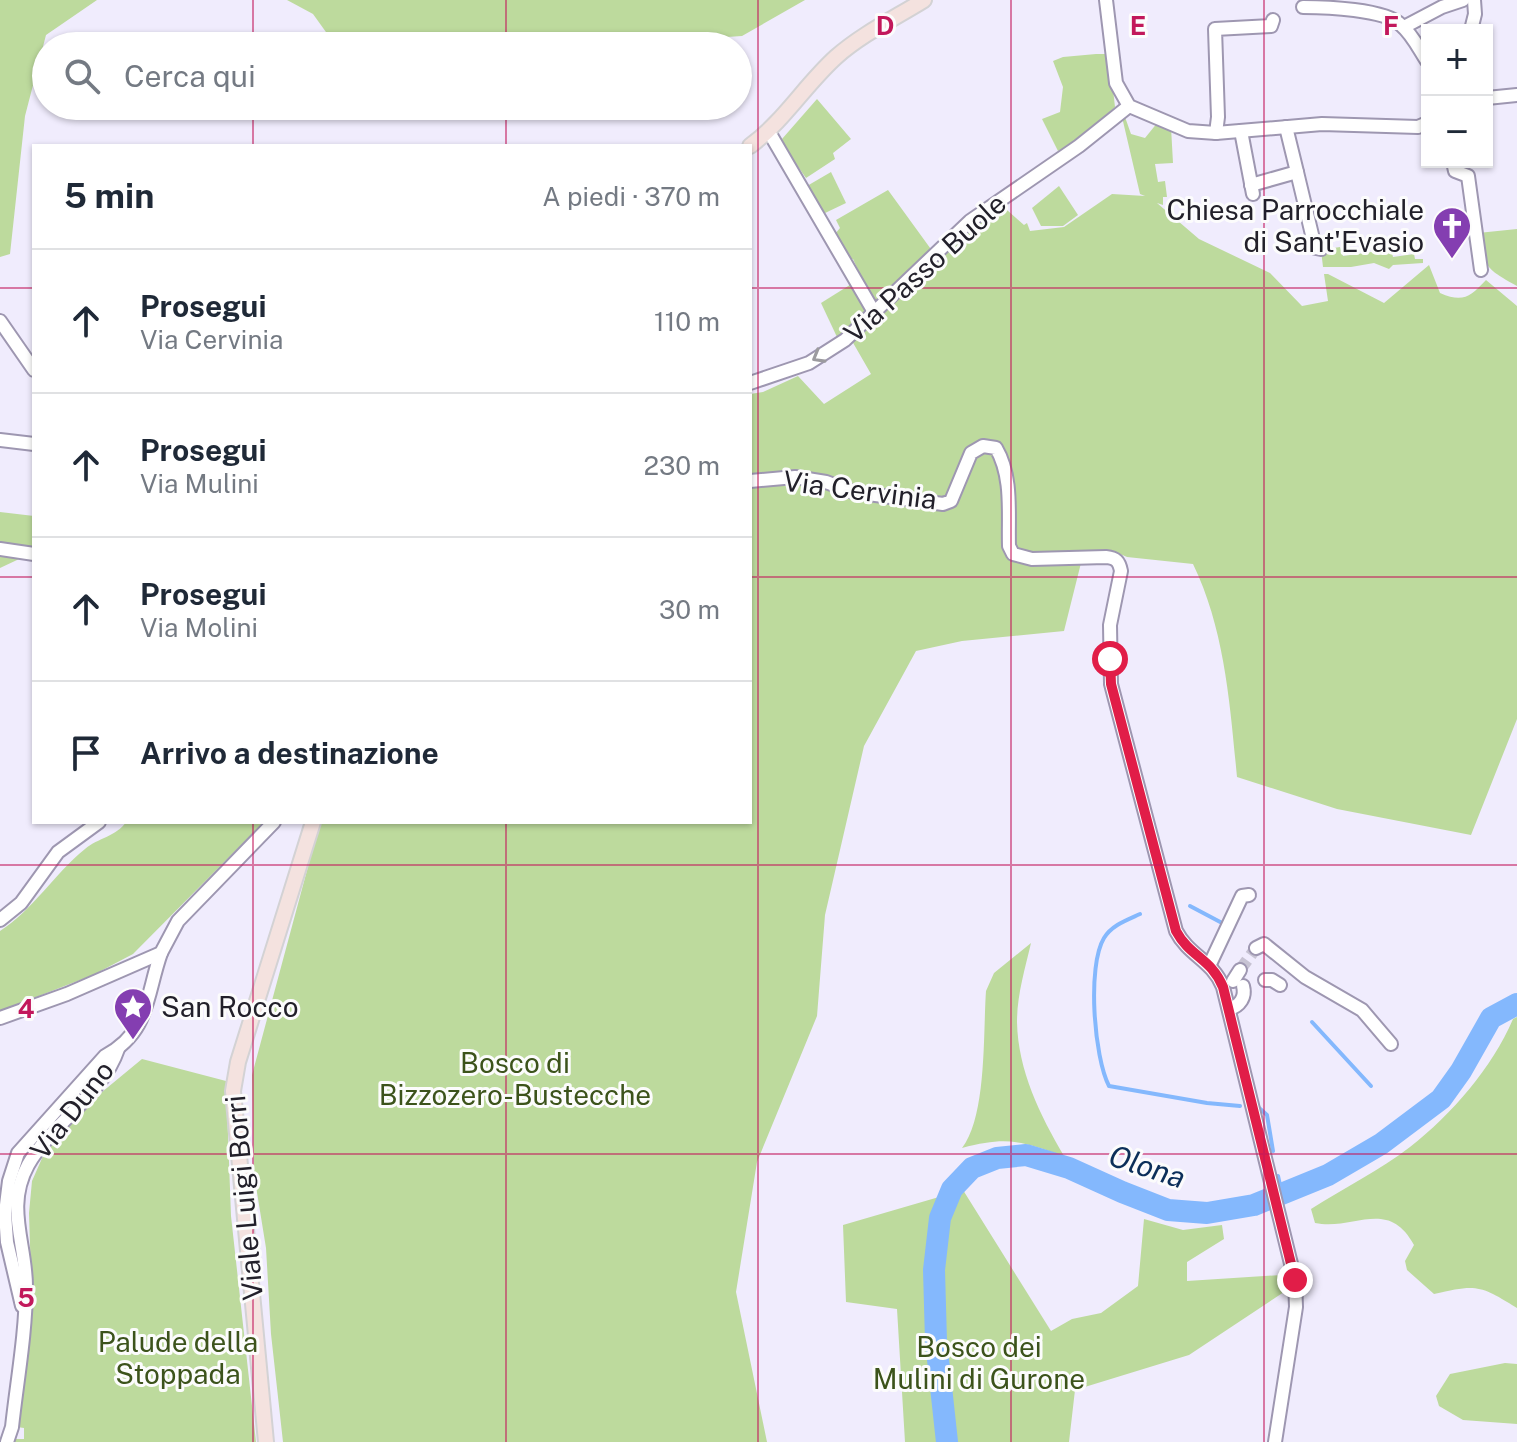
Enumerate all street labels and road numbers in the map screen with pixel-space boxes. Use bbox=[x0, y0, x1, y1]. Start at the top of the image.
street label: Via Passo Buole bbox=[837, 186, 1012, 349]
street label: Via Cervinia bbox=[781, 464, 939, 515]
street label: Via Duno bbox=[23, 1054, 120, 1166]
street label: Viale Luigi Borri bbox=[218, 1094, 269, 1302]

